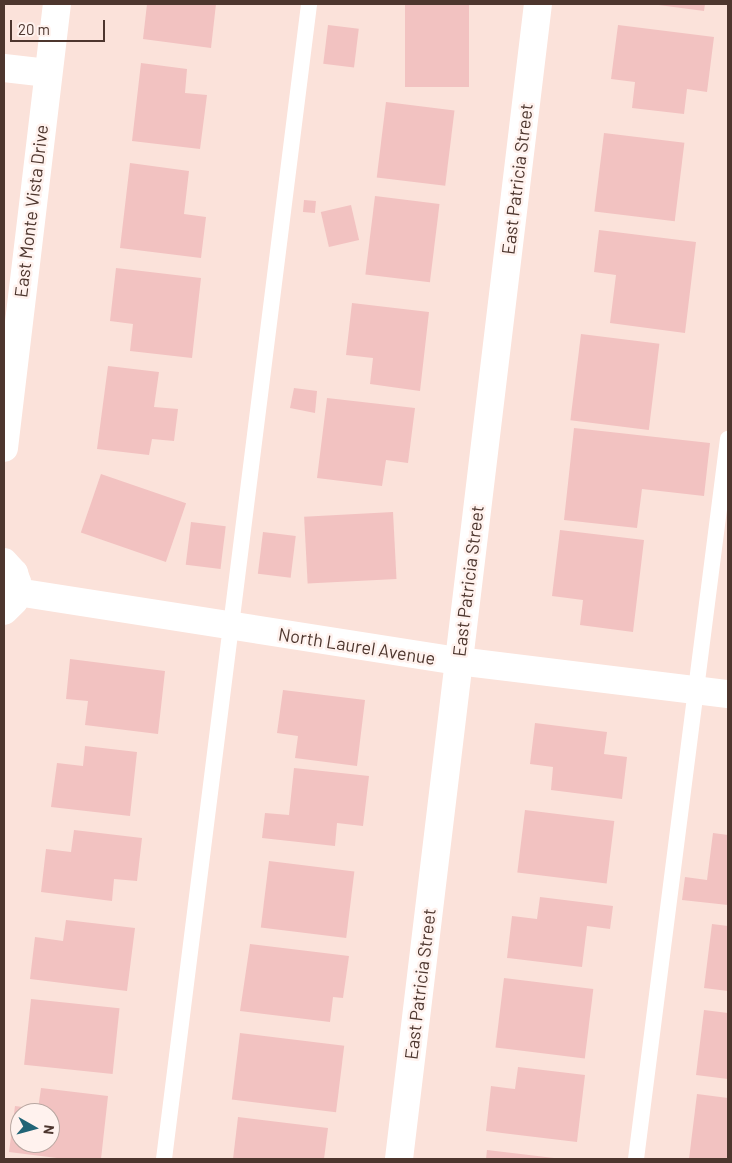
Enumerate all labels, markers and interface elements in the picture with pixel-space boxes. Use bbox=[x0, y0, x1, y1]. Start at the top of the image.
scale bar bbox=[12, 10, 108, 42]
text: 20 m bbox=[18, 20, 50, 38]
street label: East Patricia Street bbox=[497, 102, 537, 256]
street label: East Monte Vista Drive bbox=[10, 123, 52, 299]
street label: East Patricia Street bbox=[448, 504, 488, 658]
street label: North Laurel Avenue bbox=[277, 623, 437, 669]
street label: East Patricia Street bbox=[400, 907, 440, 1061]
north arrow bbox=[10, 1103, 60, 1153]
text: N bbox=[40, 1124, 58, 1135]

